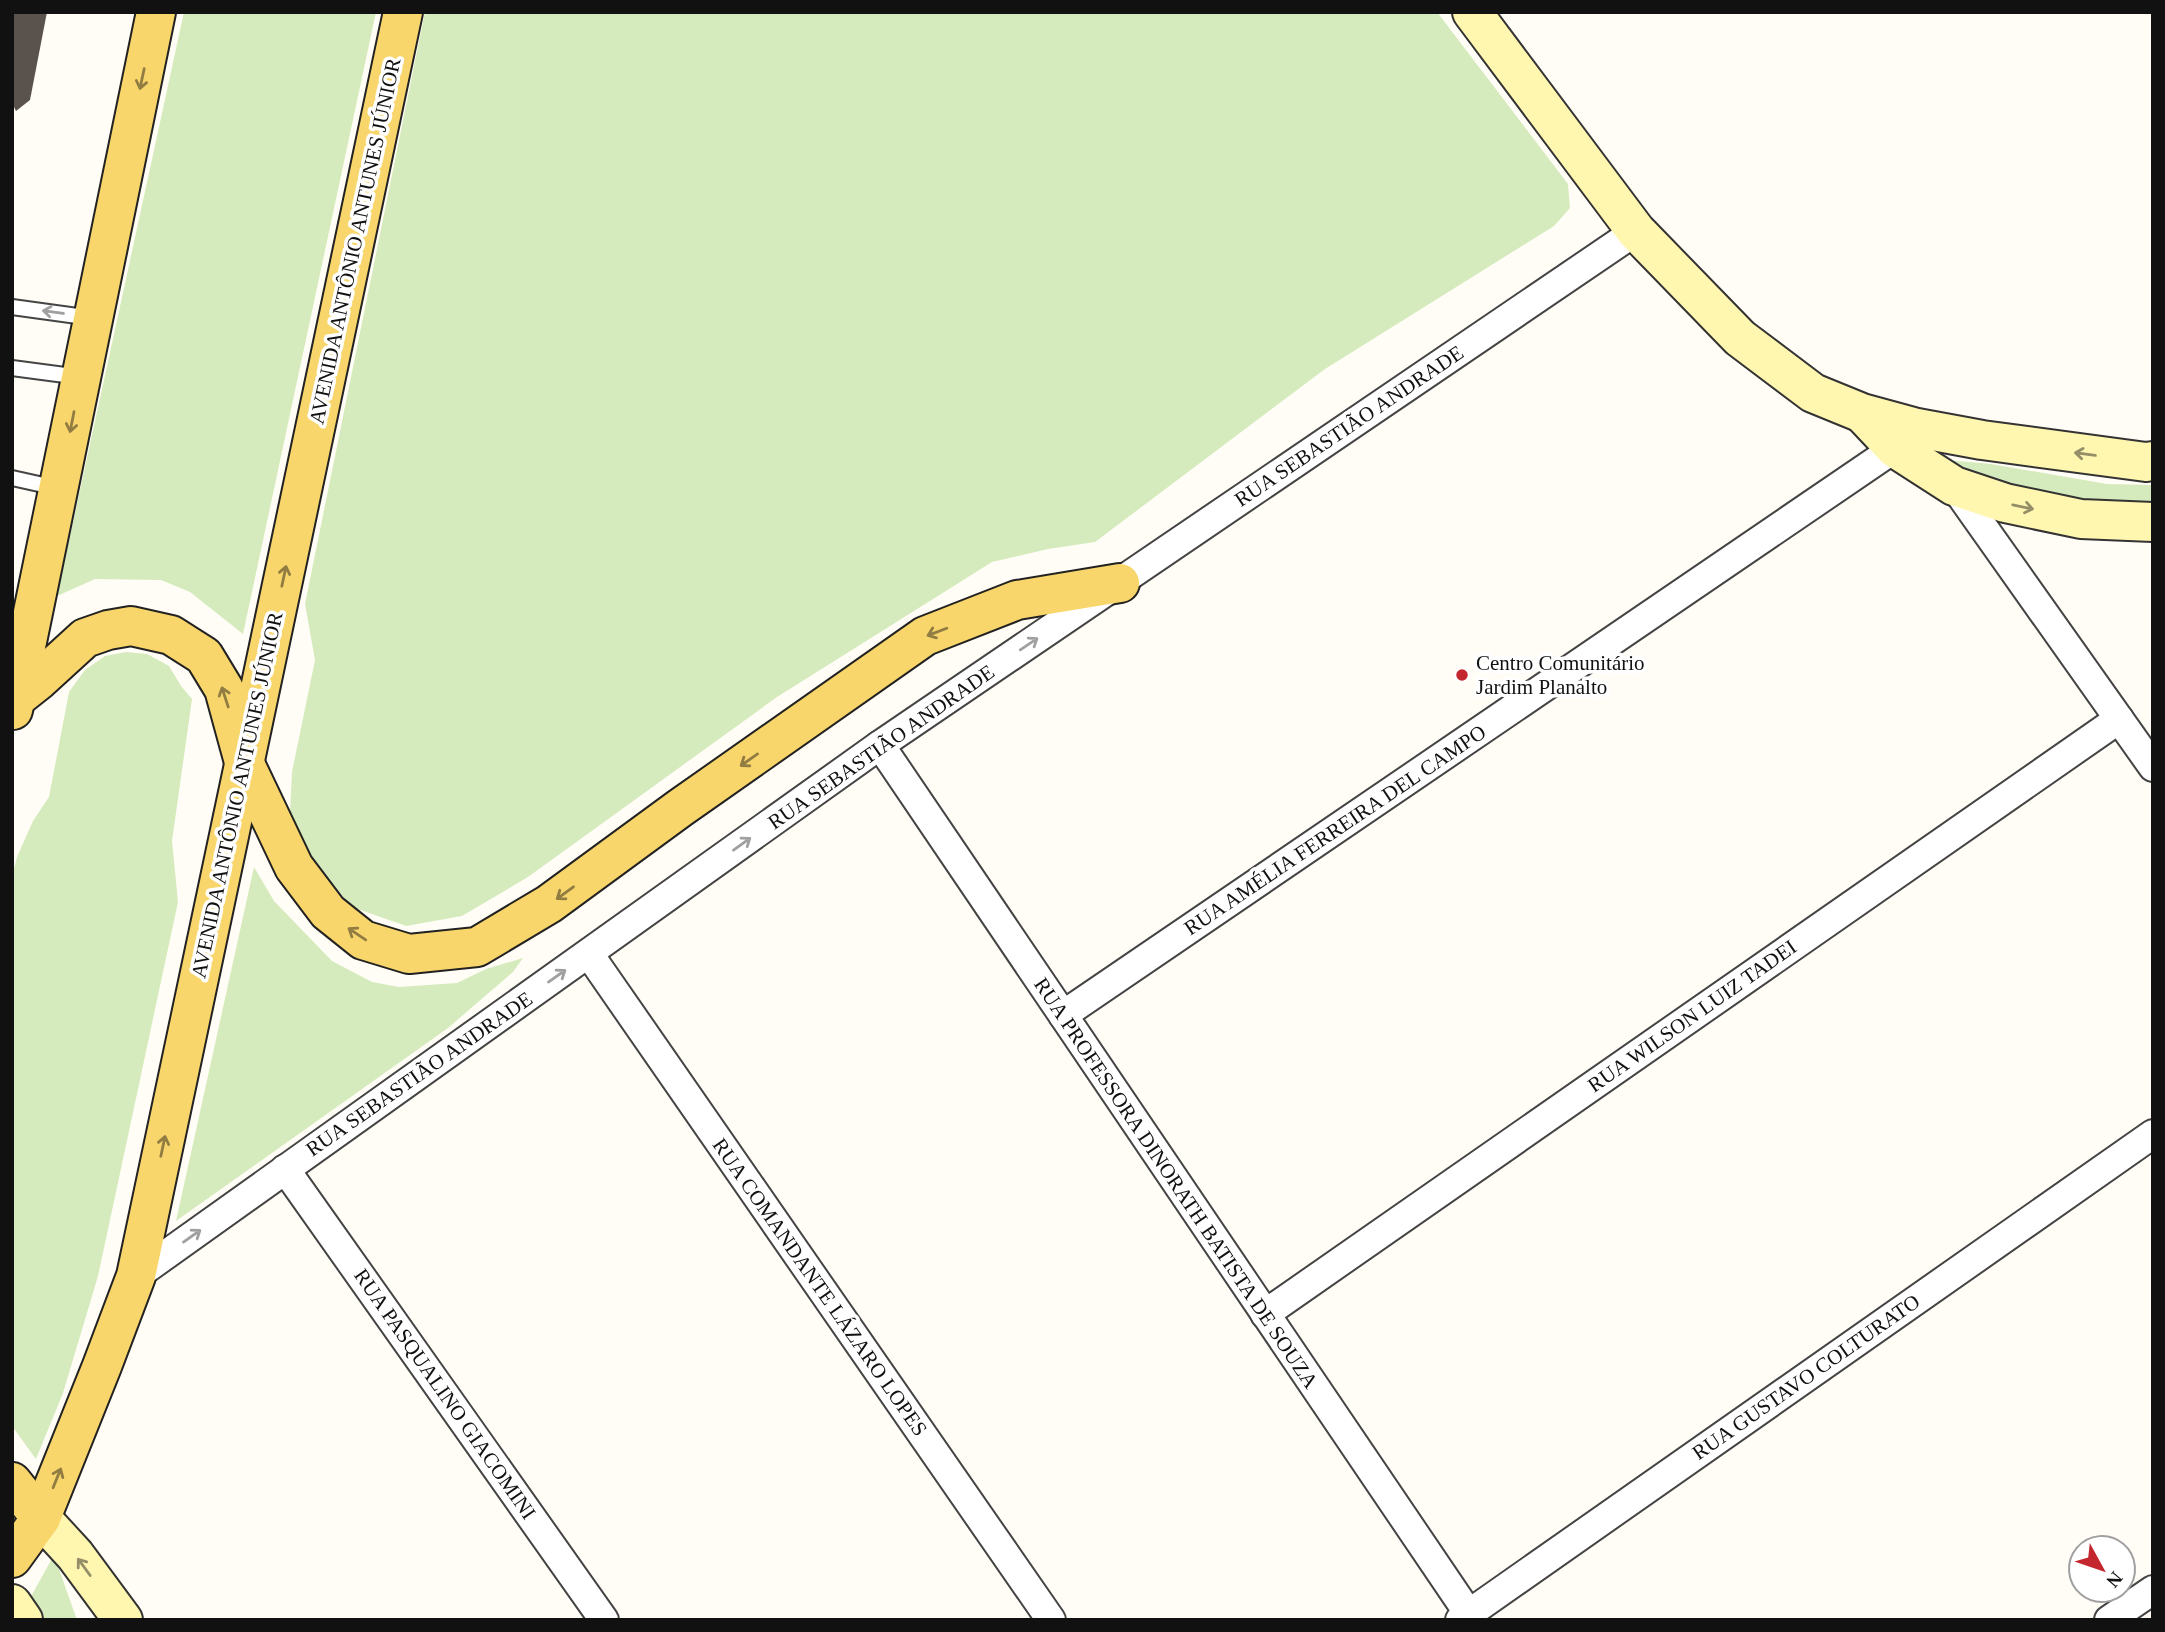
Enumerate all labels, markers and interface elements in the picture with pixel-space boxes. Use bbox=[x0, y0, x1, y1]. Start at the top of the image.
street label: AVENIDA ANTÔNIO ANTUNES JÚNIOR bbox=[304, 56, 406, 426]
one-way arrow bbox=[135, 67, 149, 90]
one-way arrow bbox=[42, 306, 65, 319]
street label: RUA SEBASTIÃO ANDRADE bbox=[1230, 340, 1468, 512]
one-way arrow bbox=[65, 410, 79, 433]
one-way arrow bbox=[2074, 447, 2097, 460]
one-way arrow bbox=[2011, 500, 2034, 514]
one-way arrow bbox=[277, 565, 291, 588]
street label: AVENIDA ANTÔNIO ANTUNES JÚNIOR bbox=[186, 610, 288, 980]
one-way arrow bbox=[926, 626, 948, 639]
one-way arrow bbox=[1019, 637, 1038, 652]
place label: Centro Comunitário Jardim Planalto bbox=[1476, 651, 1645, 699]
street label: RUA SEBASTIÃO ANDRADE bbox=[763, 660, 999, 834]
marker: Centro Comunitário Jardim Planalto bbox=[1454, 667, 1470, 683]
one-way arrow bbox=[218, 686, 231, 708]
street label: RUA AMÉLIA FERREIRA DEL CAMPO bbox=[1180, 720, 1490, 940]
one-way arrow bbox=[740, 753, 759, 767]
one-way arrow bbox=[732, 837, 751, 851]
one-way arrow bbox=[556, 886, 575, 900]
one-way arrow bbox=[348, 927, 367, 941]
street label: RUA WILSON LUIZ TADEI bbox=[1583, 935, 1801, 1097]
one-way arrow bbox=[547, 969, 566, 983]
street label: RUA PROFESSORA DINORATH BATISTA DE SOUZA bbox=[1029, 973, 1323, 1394]
street label: RUA SEBASTIÃO ANDRADE bbox=[301, 987, 537, 1161]
street label: RUA COMANDANTE LÁZARO LOPES bbox=[708, 1134, 932, 1440]
one-way arrow bbox=[158, 1135, 171, 1157]
one-way arrow bbox=[182, 1229, 201, 1243]
street label: RUA PASQUALINO GIACOMINI bbox=[349, 1264, 541, 1524]
street label: RUA GUSTAVO COLTURATO bbox=[1688, 1289, 1924, 1465]
one-way arrow bbox=[52, 1468, 65, 1489]
north arrow bbox=[2067, 1534, 2137, 1604]
one-way arrow bbox=[77, 1558, 91, 1577]
text: N bbox=[2102, 1568, 2127, 1592]

